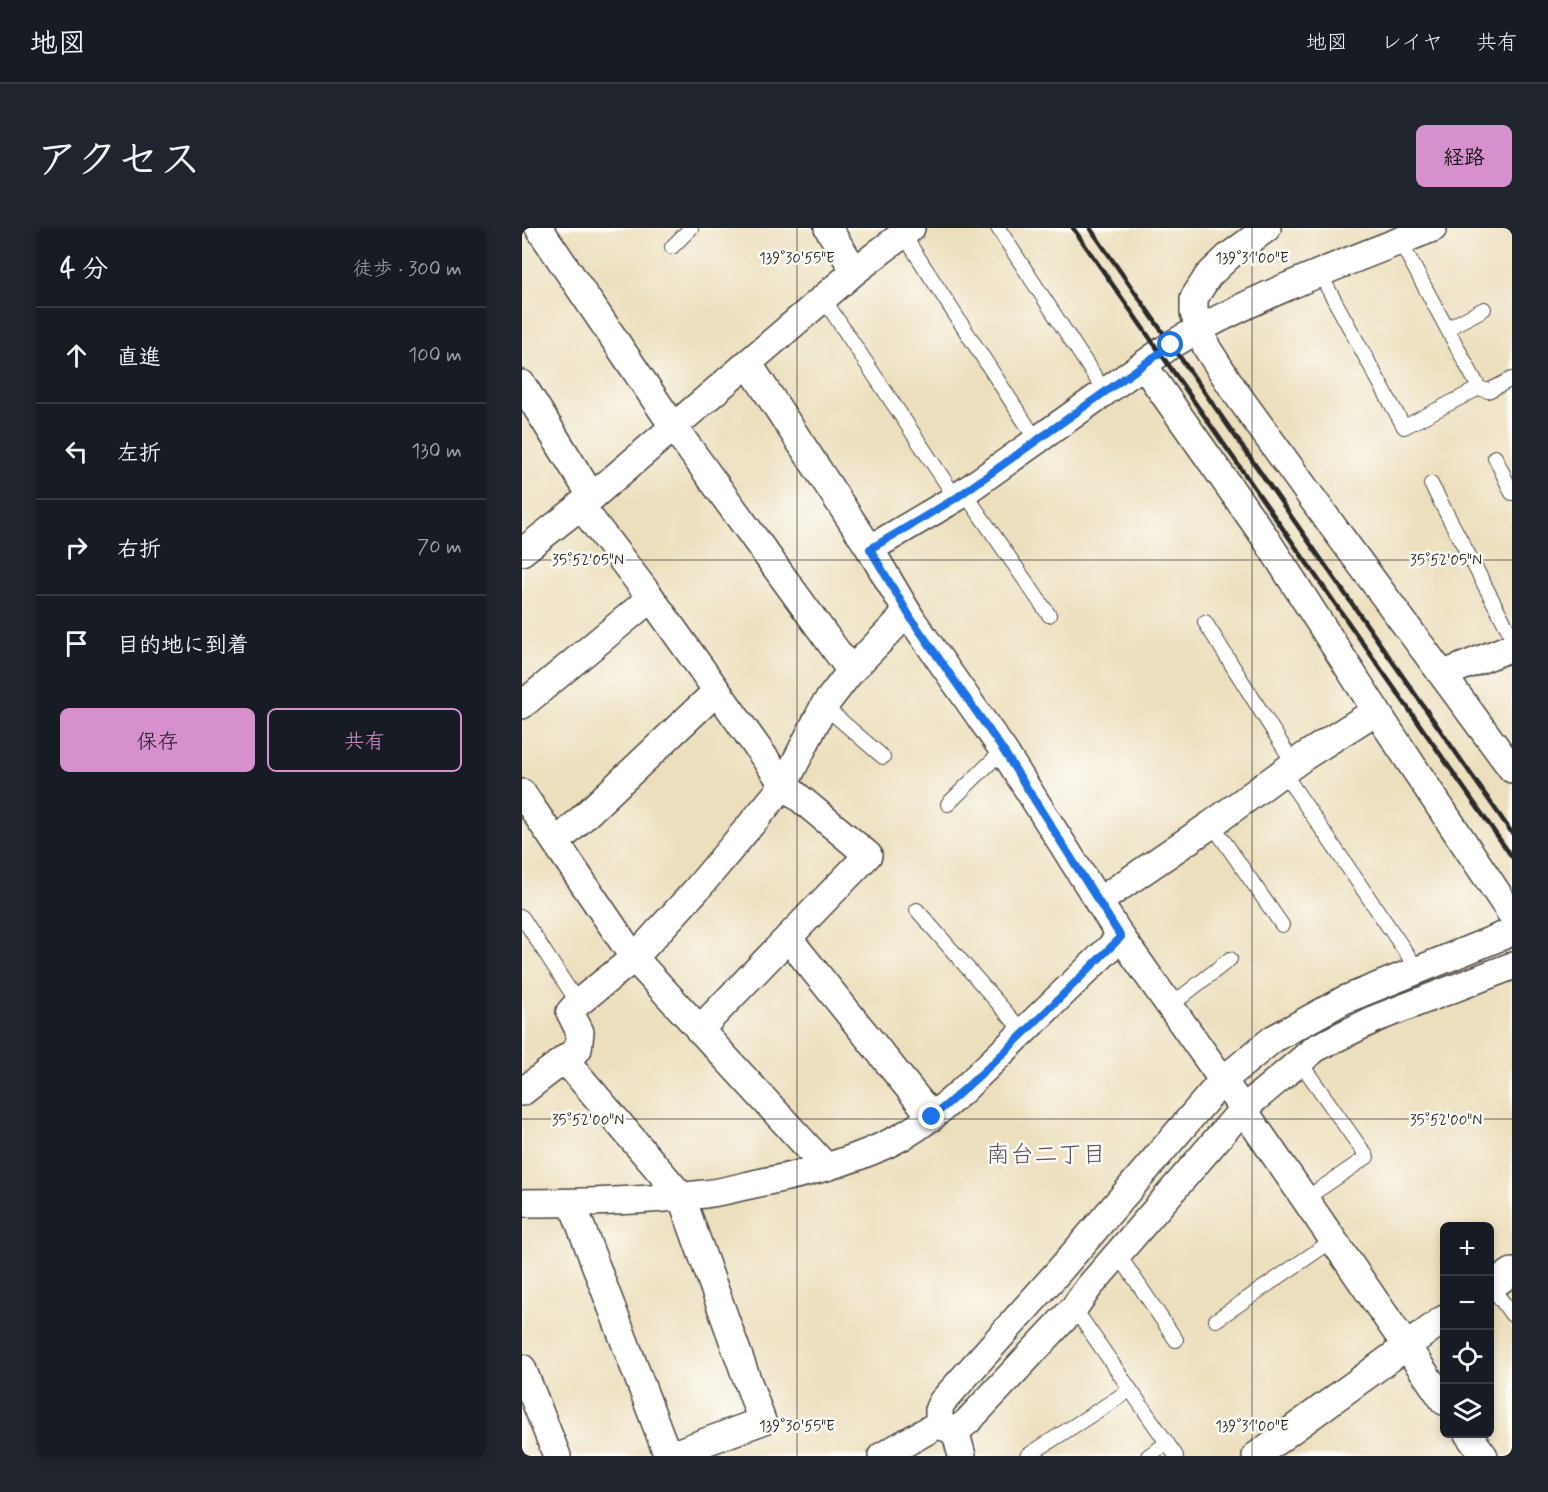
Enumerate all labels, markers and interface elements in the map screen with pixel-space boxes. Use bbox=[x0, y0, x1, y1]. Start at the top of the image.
text: 地図 bbox=[30, 26, 86, 63]
text: 地図 bbox=[1306, 29, 1348, 57]
text: レイヤ bbox=[1381, 29, 1443, 57]
text: 共有 bbox=[1476, 29, 1518, 57]
button: 経路 bbox=[1416, 125, 1512, 187]
text: アクセス bbox=[36, 134, 201, 189]
text: 139°30'55"E bbox=[759, 249, 835, 269]
text: 139°31'00"E bbox=[1215, 249, 1289, 269]
text: 4 分 bbox=[60, 253, 108, 287]
text: 徒歩 · 300 m bbox=[353, 256, 462, 283]
route start bbox=[1157, 331, 1183, 357]
icon: ahead bbox=[60, 339, 93, 372]
text: 100 m bbox=[408, 342, 462, 369]
text: 直進 bbox=[117, 344, 161, 372]
icon: left bbox=[60, 435, 93, 468]
text: 130 m bbox=[411, 438, 462, 465]
text: 左折 bbox=[117, 440, 161, 468]
icon: right bbox=[60, 531, 93, 564]
text: 70 m bbox=[417, 534, 462, 561]
text: 右折 bbox=[117, 536, 161, 564]
text: 35°52'05"N bbox=[552, 551, 624, 571]
text: 35°52'05"N bbox=[1410, 551, 1482, 571]
icon: arrive bbox=[60, 627, 93, 660]
text: 目的地に到着 bbox=[117, 632, 249, 660]
button: 保存 bbox=[60, 708, 255, 772]
button: 共有 bbox=[267, 708, 462, 772]
route end bbox=[918, 1103, 944, 1129]
text: 35°52'00"N bbox=[552, 1111, 624, 1131]
text: 35°52'00"N bbox=[1410, 1111, 1482, 1131]
district label: 南台二丁目 bbox=[986, 1140, 1106, 1171]
map controls bbox=[1440, 1222, 1494, 1438]
button: + bbox=[1440, 1222, 1494, 1276]
button: − bbox=[1440, 1276, 1494, 1330]
button: locate bbox=[1440, 1330, 1494, 1384]
button: layers bbox=[1440, 1384, 1494, 1438]
text: 139°30'55"E bbox=[759, 1417, 835, 1437]
text: 139°31'00"E bbox=[1215, 1417, 1289, 1437]

